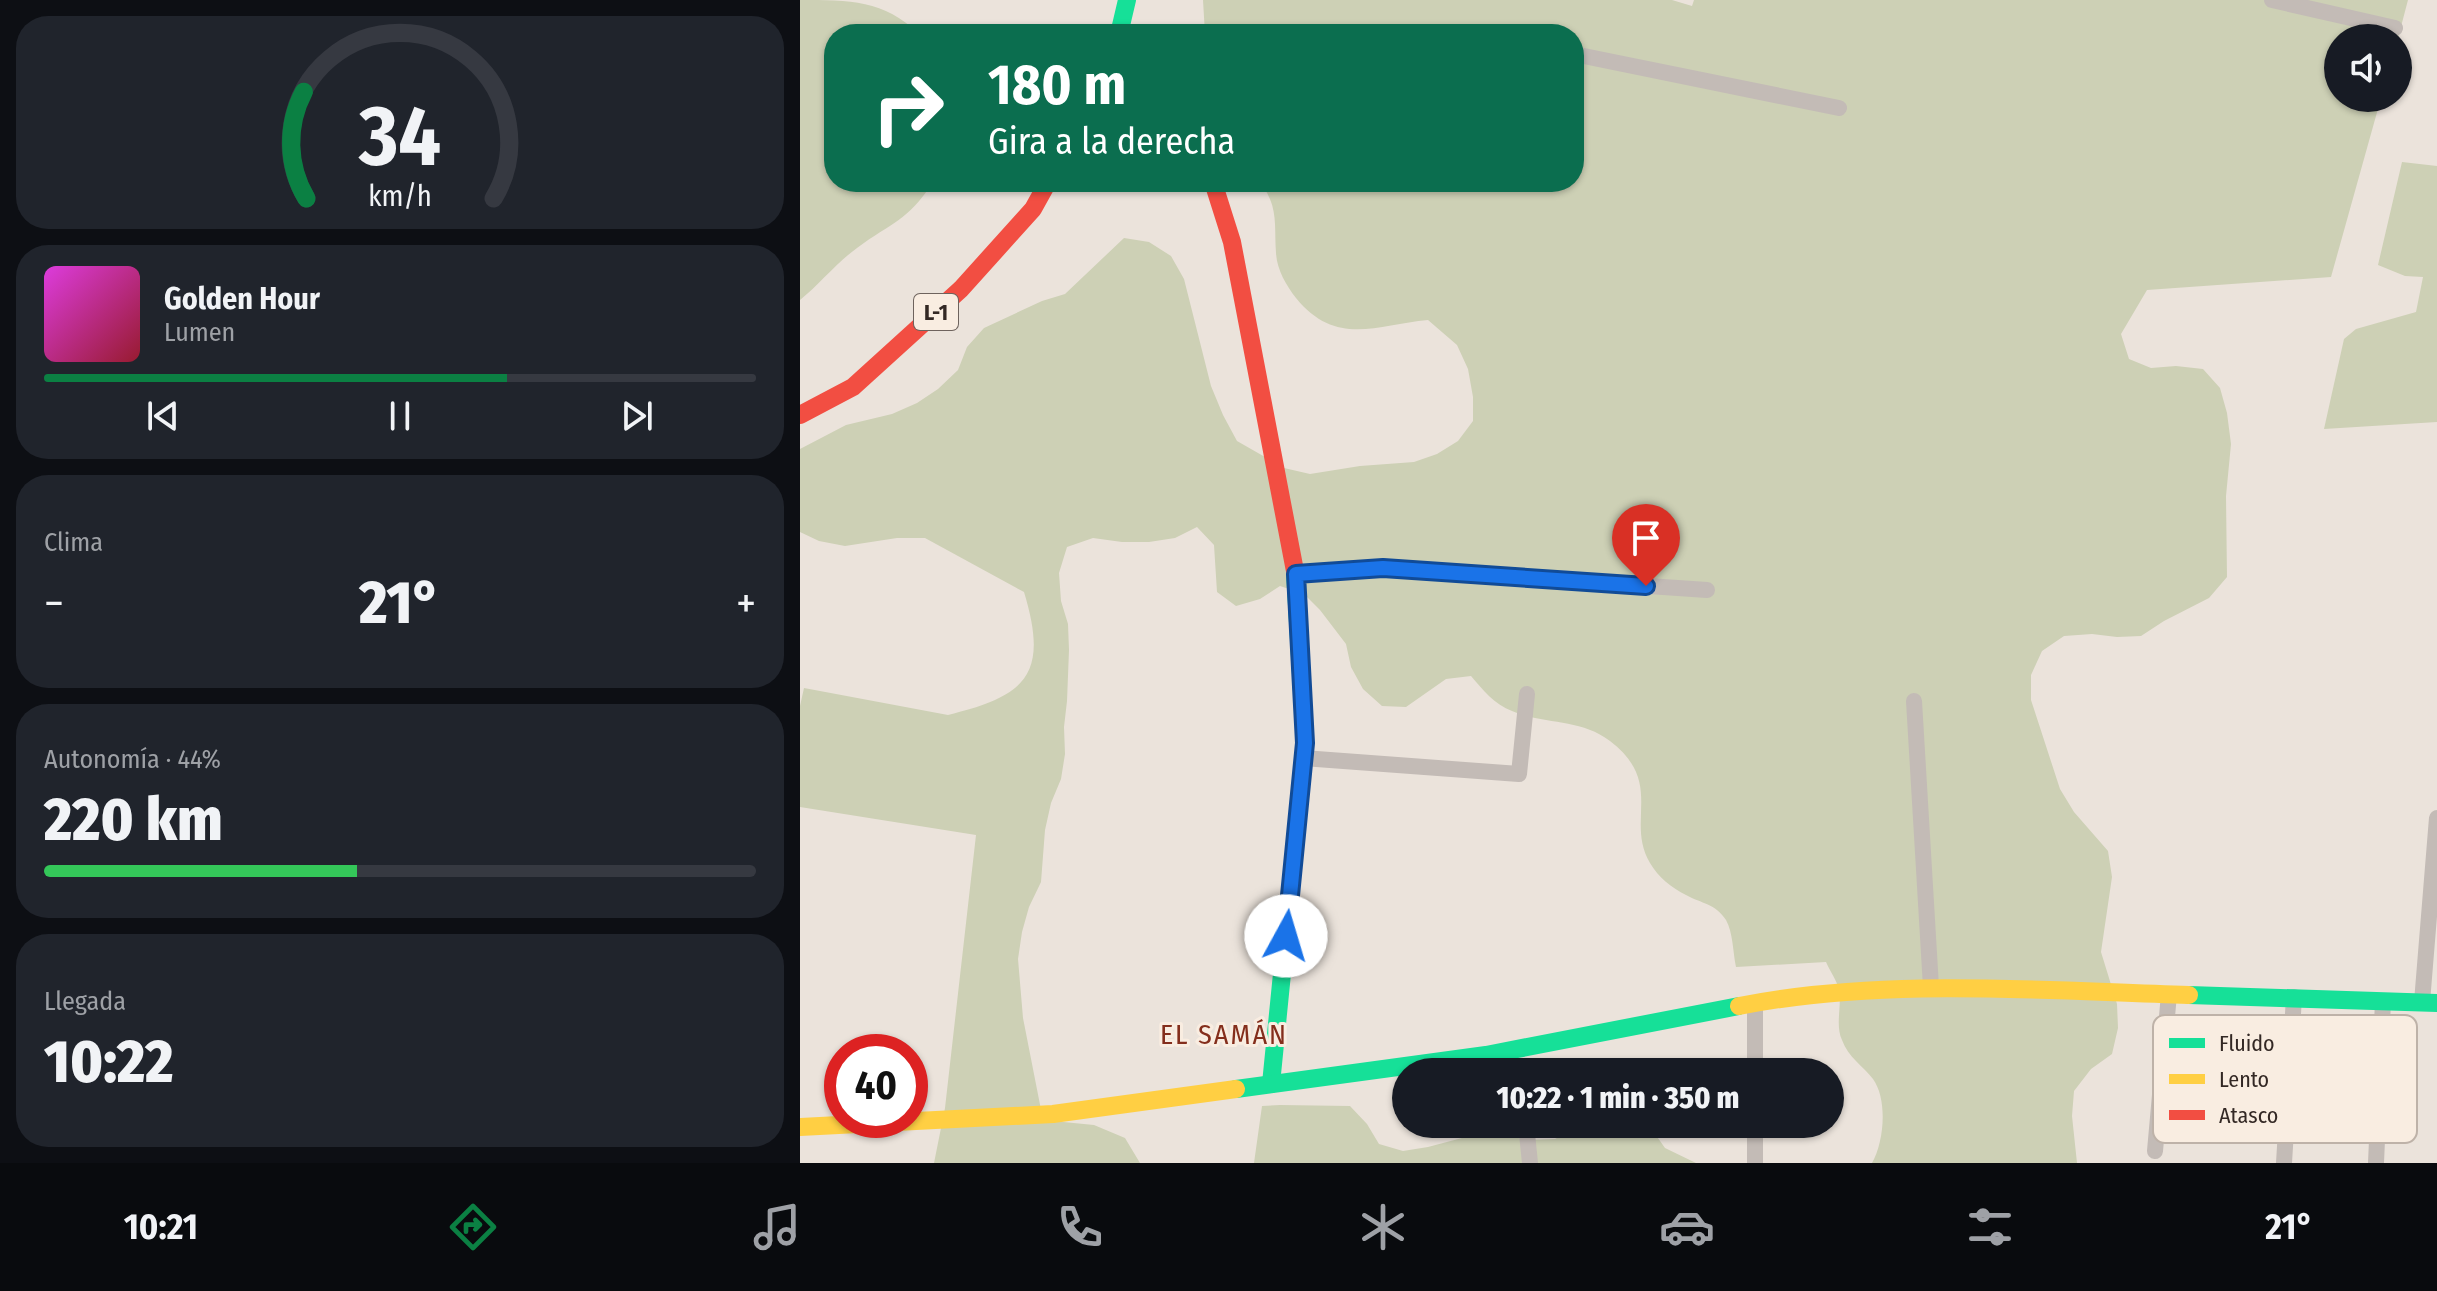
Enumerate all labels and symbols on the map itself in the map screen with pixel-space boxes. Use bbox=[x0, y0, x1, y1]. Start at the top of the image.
road number: L-1 bbox=[914, 294, 958, 330]
pin bbox=[1612, 504, 1680, 586]
position arrow bbox=[1244, 894, 1328, 978]
legend bbox=[2153, 1015, 2417, 1143]
district label: EL SAMÁN bbox=[1160, 1018, 1288, 1051]
text: Fluido bbox=[2219, 1030, 2275, 1057]
speed limit sign: 40 bbox=[824, 1034, 928, 1138]
text: Lento bbox=[2219, 1066, 2269, 1093]
text: Atasco bbox=[2219, 1102, 2278, 1129]

